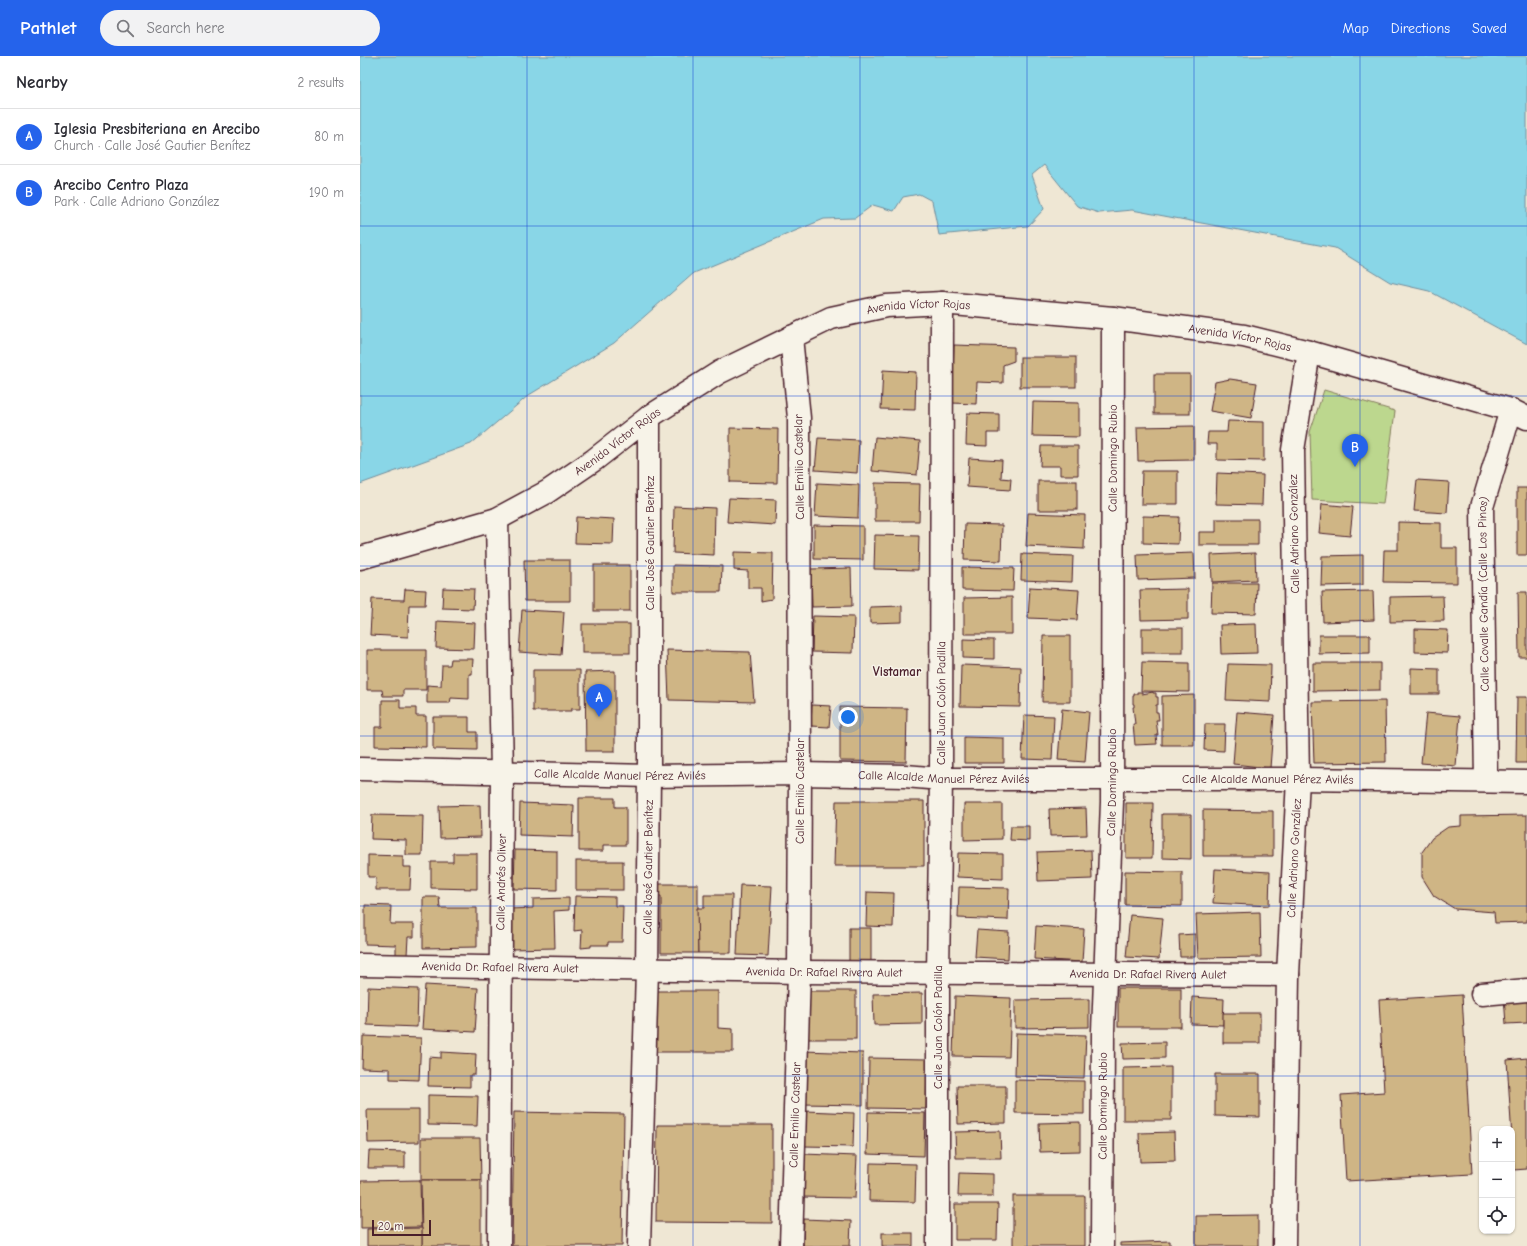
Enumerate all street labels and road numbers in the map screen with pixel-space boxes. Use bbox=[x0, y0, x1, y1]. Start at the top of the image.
street label: Avenida Víctor Rojas bbox=[865, 296, 971, 317]
street label: Avenida Víctor Rojas bbox=[1188, 321, 1293, 354]
street label: Calle Domingo Rubio bbox=[1106, 404, 1120, 512]
street label: Avenida Víctor Rojas bbox=[572, 405, 663, 478]
street label: Calle Emilio Castelar bbox=[791, 414, 807, 520]
street label: Calle Adriano González bbox=[1286, 473, 1302, 594]
street label: Calle José Gautier Benítez bbox=[643, 475, 657, 610]
street label: Calle Covalle Gandía (Calle Los Pinos) bbox=[1475, 495, 1492, 692]
street label: Calle Juan Colón Padilla bbox=[934, 641, 948, 765]
street label: Calle Domingo Rubio bbox=[1104, 728, 1119, 836]
street label: Calle Emilio Castelar bbox=[793, 738, 807, 844]
street label: Calle Alcalde Manuel Pérez Avilés bbox=[534, 766, 706, 783]
street label: Calle Alcalde Manuel Pérez Avilés bbox=[858, 768, 1030, 786]
street label: Calle Alcalde Manuel Pérez Avilés bbox=[1182, 772, 1354, 787]
street label: Calle Adriano González bbox=[1284, 797, 1304, 918]
street label: Calle José Gautier Benítez bbox=[640, 799, 656, 935]
street label: Calle Andrés Oliver bbox=[493, 833, 509, 931]
street label: Avenida Dr. Rafael Rivera Aulet bbox=[422, 959, 579, 975]
street label: Avenida Dr. Rafael Rivera Aulet bbox=[746, 964, 903, 980]
street label: Calle Juan Colón Padilla bbox=[931, 965, 945, 1089]
street label: Avenida Dr. Rafael Rivera Aulet bbox=[1070, 967, 1227, 982]
street label: Calle Domingo Rubio bbox=[1095, 1052, 1110, 1160]
street label: Calle Emilio Castelar bbox=[786, 1062, 803, 1168]

